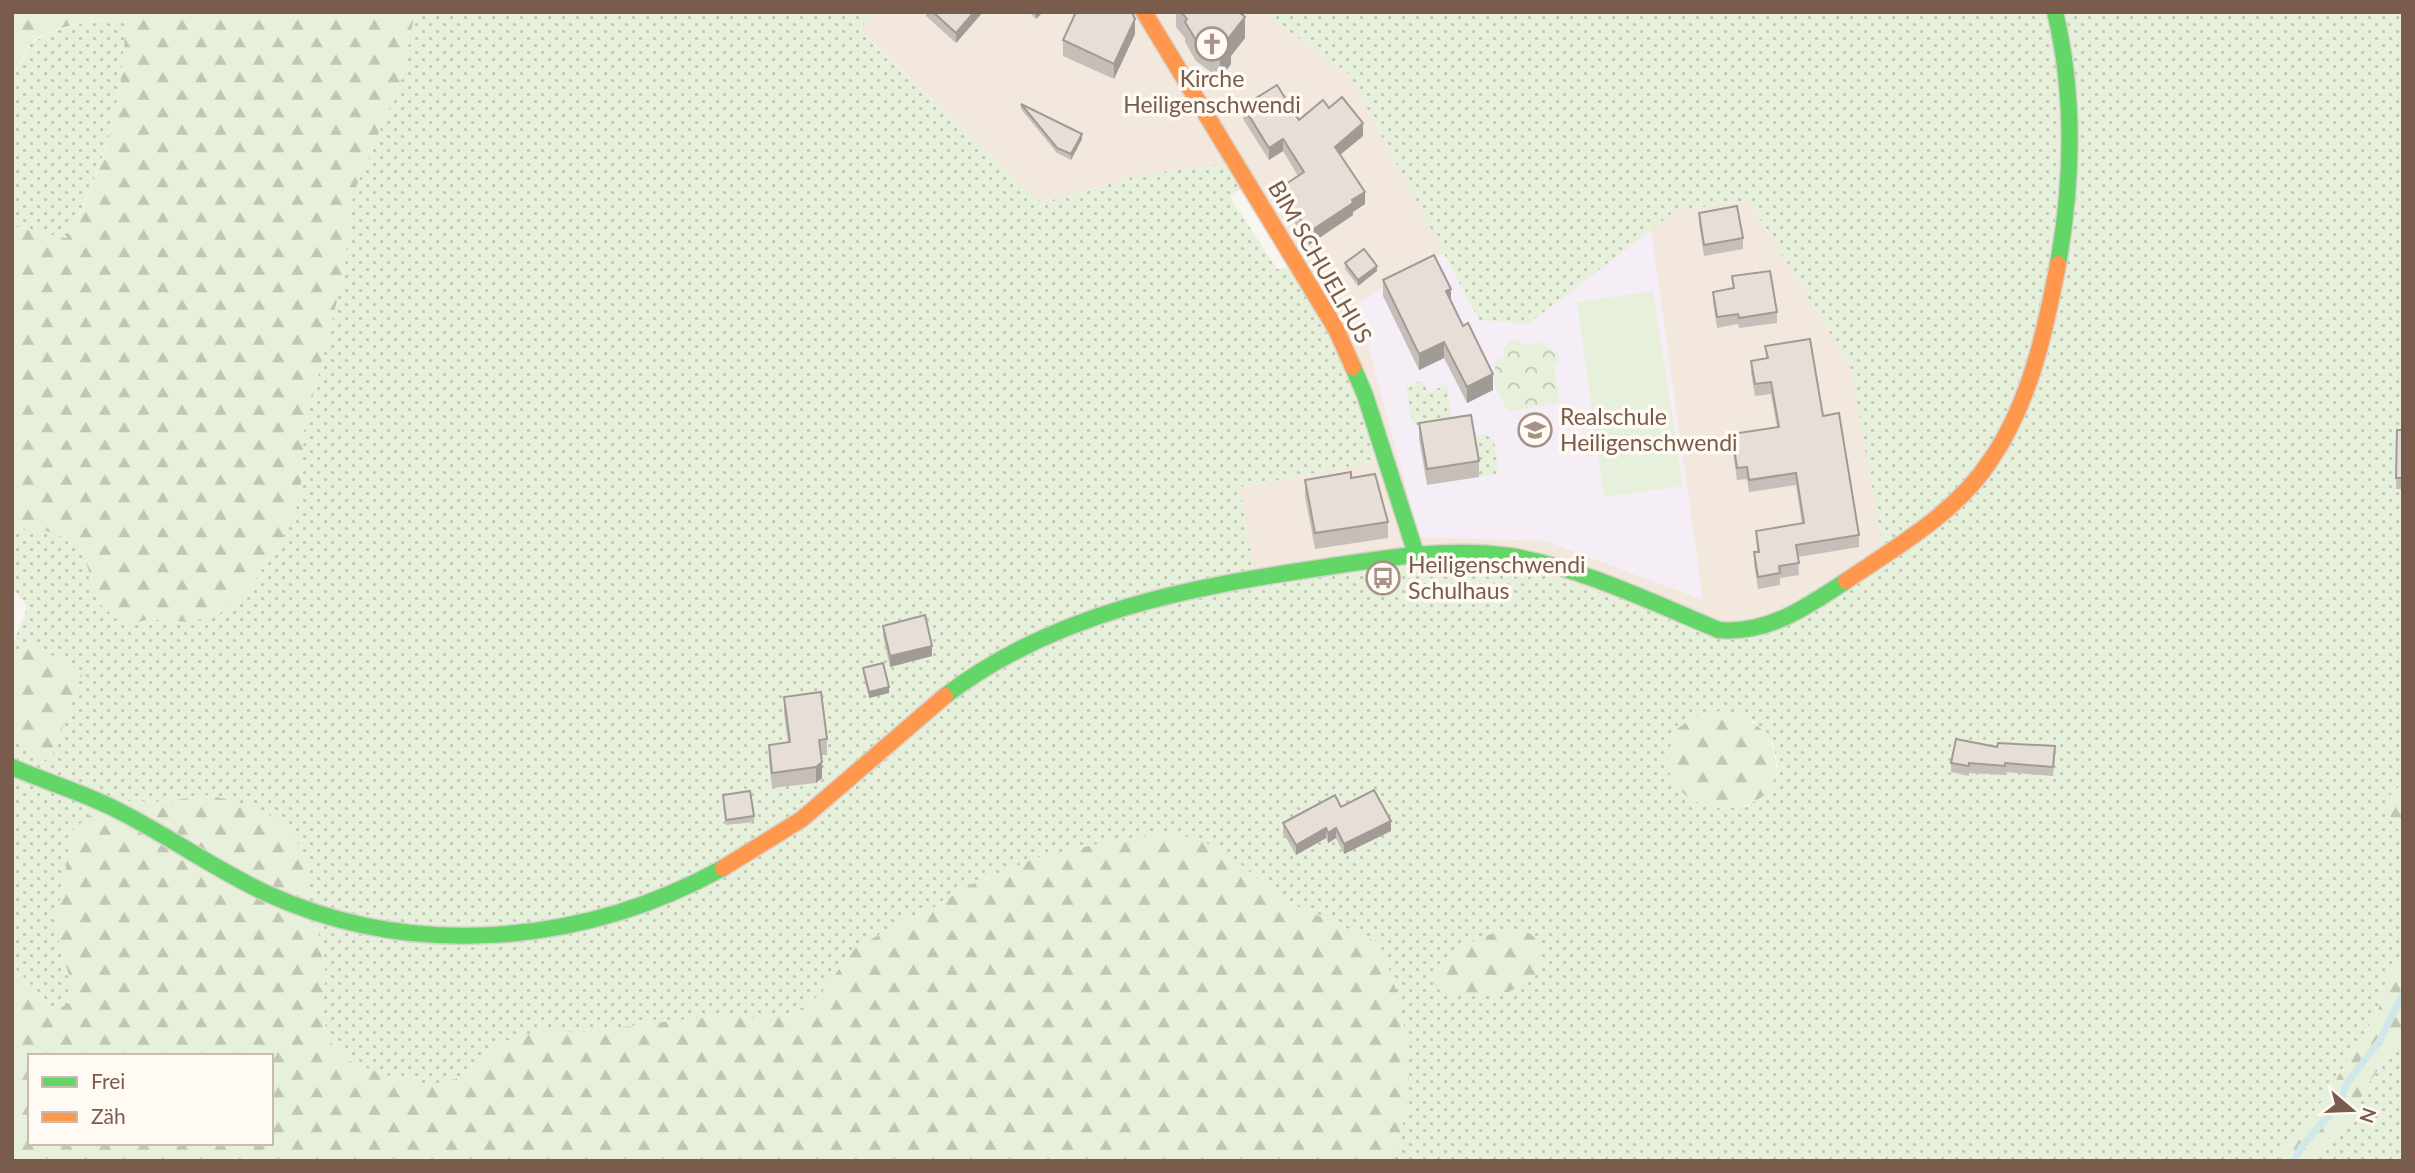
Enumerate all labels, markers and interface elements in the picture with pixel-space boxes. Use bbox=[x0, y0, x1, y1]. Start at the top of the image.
church icon: Kirche Heiligenschwendi bbox=[1193, 25, 1231, 63]
place label: Kirche Heiligenschwendi bbox=[1123, 64, 1301, 118]
street label: BIM SCHUELHUS bbox=[1263, 175, 1379, 348]
place label: Realschule Heiligenschwendi bbox=[1560, 402, 1738, 456]
school or university icon: Realschule Heiligenschwendi bbox=[1516, 411, 1554, 449]
place label: Heiligenschwendi Schulhaus bbox=[1408, 550, 1586, 604]
bus stop icon: Heiligenschwendi Schulhaus bbox=[1364, 559, 1402, 597]
legend bbox=[28, 1054, 273, 1145]
text: Frei bbox=[91, 1068, 125, 1093]
north arrow bbox=[2317, 1075, 2387, 1145]
text: Zäh bbox=[91, 1103, 126, 1128]
text: N bbox=[2355, 1105, 2382, 1126]

